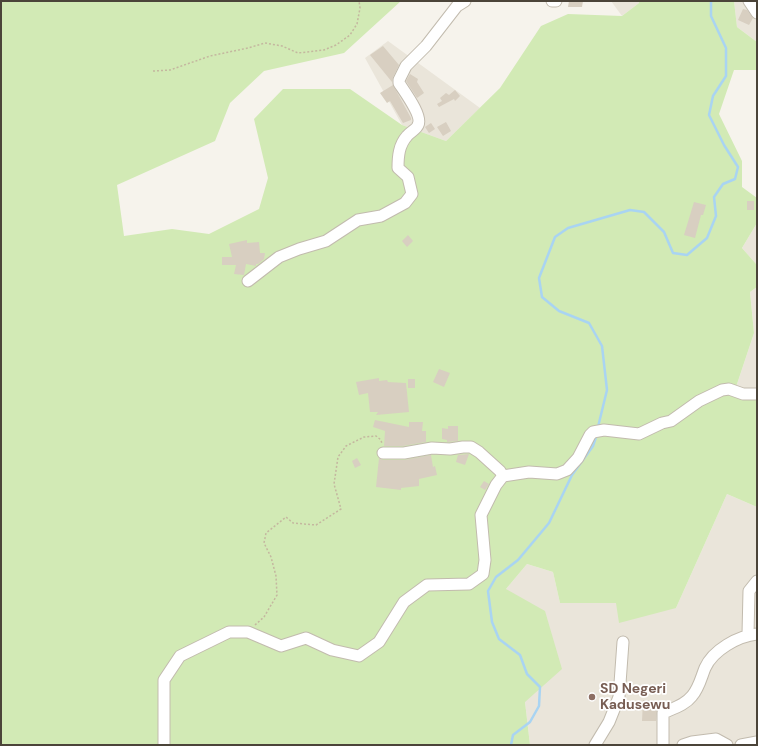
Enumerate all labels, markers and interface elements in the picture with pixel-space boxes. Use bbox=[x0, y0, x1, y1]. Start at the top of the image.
place label: SD Negeri Kadusewu bbox=[600, 681, 670, 714]
marker: SD Negeri Kadusewu bbox=[587, 692, 597, 702]

